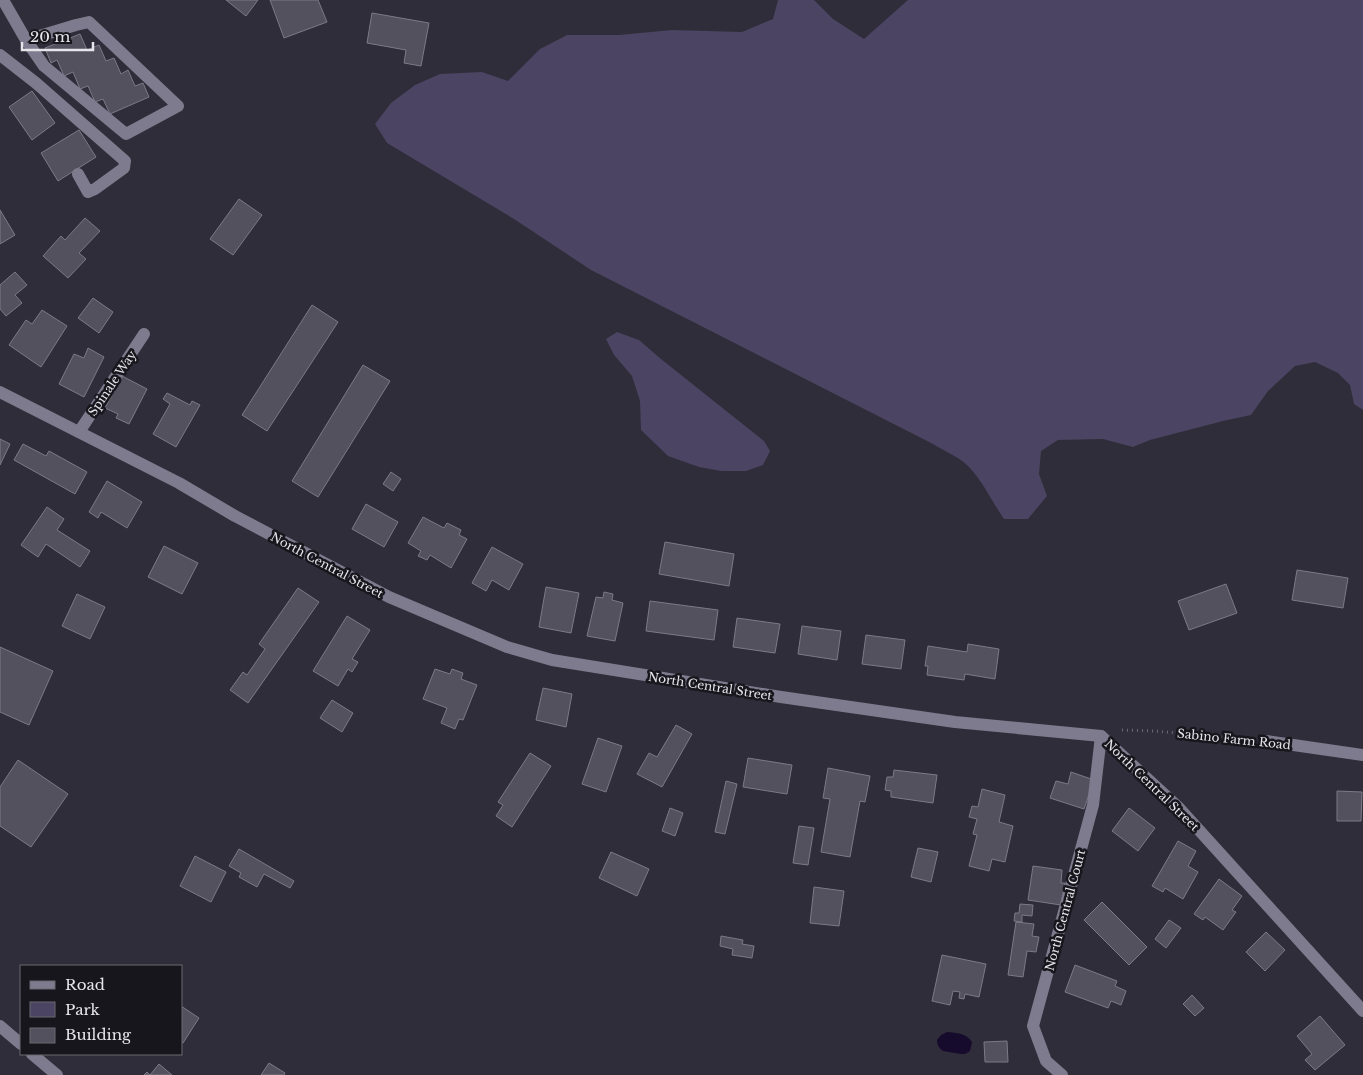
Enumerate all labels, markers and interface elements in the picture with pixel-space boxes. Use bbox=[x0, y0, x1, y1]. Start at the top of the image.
scale bar bbox=[22, 20, 94, 52]
text: 20 m bbox=[30, 27, 70, 46]
street label: Spinale Way bbox=[85, 347, 140, 419]
street label: North Central Street bbox=[268, 529, 386, 601]
street label: North Central Street bbox=[647, 669, 774, 703]
street label: Sabino Farm Road bbox=[1176, 726, 1292, 752]
street label: North Central Street bbox=[1102, 736, 1203, 834]
street label: North Central Court bbox=[1042, 847, 1089, 972]
legend bbox=[20, 965, 182, 1055]
text: Road bbox=[65, 975, 105, 994]
text: Park bbox=[65, 1000, 101, 1019]
text: Building bbox=[65, 1025, 132, 1044]

